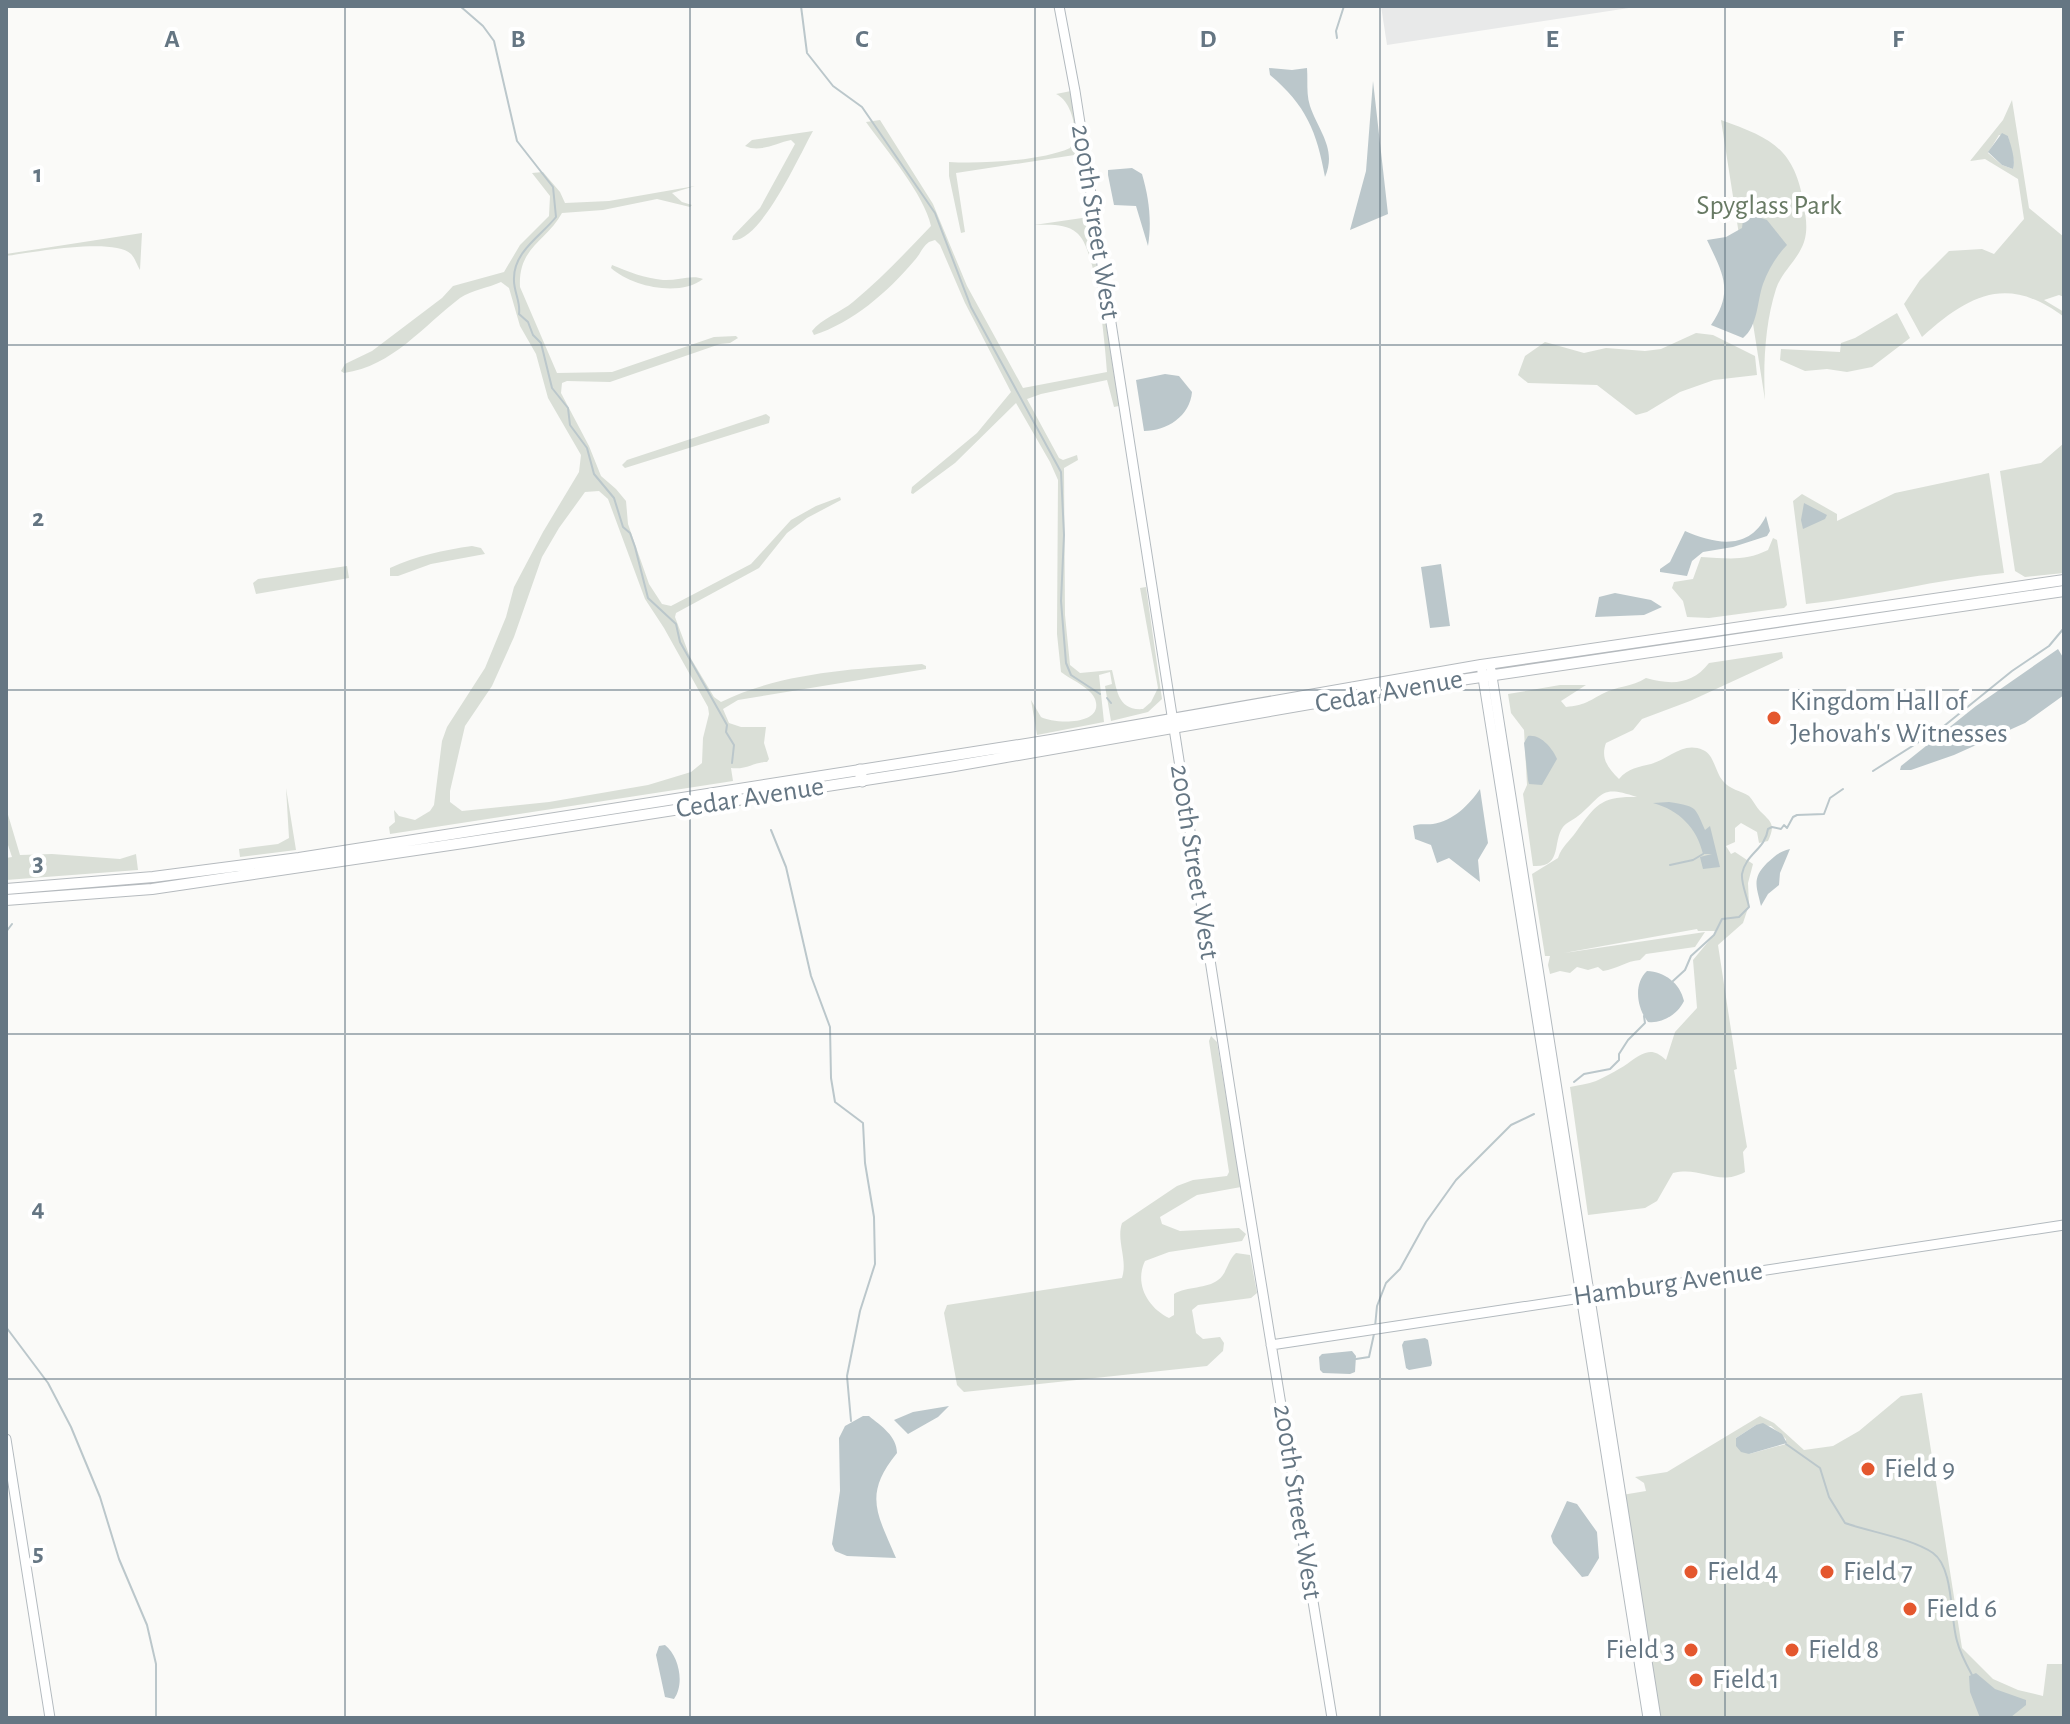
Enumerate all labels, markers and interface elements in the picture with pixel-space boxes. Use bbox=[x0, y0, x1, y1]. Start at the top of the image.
text: A bbox=[164, 26, 180, 52]
text: B bbox=[510, 26, 526, 52]
text: C bbox=[855, 26, 869, 52]
text: D bbox=[1199, 26, 1217, 52]
text: E bbox=[1545, 26, 1559, 52]
text: F bbox=[1892, 26, 1905, 52]
street label: 200th Street West bbox=[1066, 123, 1124, 322]
text: 1 bbox=[33, 161, 43, 187]
park label: Spyglass Park bbox=[1696, 192, 1842, 220]
text: 2 bbox=[32, 505, 44, 531]
street label: Cedar Avenue bbox=[1313, 665, 1465, 719]
place label: Kingdom Hall of Jehovah's Witnesses bbox=[1790, 688, 2008, 748]
marker: Kingdom Hall of Jehovah's Witnesses bbox=[1765, 709, 1783, 727]
street label: 200th Street West bbox=[1165, 763, 1223, 962]
street label: Cedar Avenue bbox=[674, 772, 826, 824]
text: 3 bbox=[32, 850, 44, 876]
text: 4 bbox=[31, 1195, 45, 1221]
street label: Hamburg Avenue bbox=[1571, 1257, 1765, 1311]
street label: 200th Street West bbox=[1268, 1403, 1326, 1602]
place label: Field 9 bbox=[1884, 1455, 1955, 1483]
marker: Field 9 bbox=[1859, 1460, 1877, 1478]
text: 5 bbox=[32, 1540, 44, 1566]
place label: Field 4 bbox=[1707, 1558, 1778, 1586]
place label: Field 7 bbox=[1843, 1558, 1913, 1586]
marker: Field 4 bbox=[1682, 1563, 1700, 1581]
marker: Field 7 bbox=[1818, 1563, 1836, 1581]
place label: Field 6 bbox=[1926, 1595, 1997, 1623]
marker: Field 6 bbox=[1901, 1600, 1919, 1618]
place label: Field 3 bbox=[1606, 1636, 1675, 1664]
place label: Field 8 bbox=[1808, 1636, 1879, 1664]
marker: Field 3 bbox=[1682, 1641, 1700, 1659]
marker: Field 8 bbox=[1783, 1641, 1801, 1659]
place label: Field 1 bbox=[1712, 1666, 1780, 1694]
marker: Field 1 bbox=[1687, 1671, 1705, 1689]

